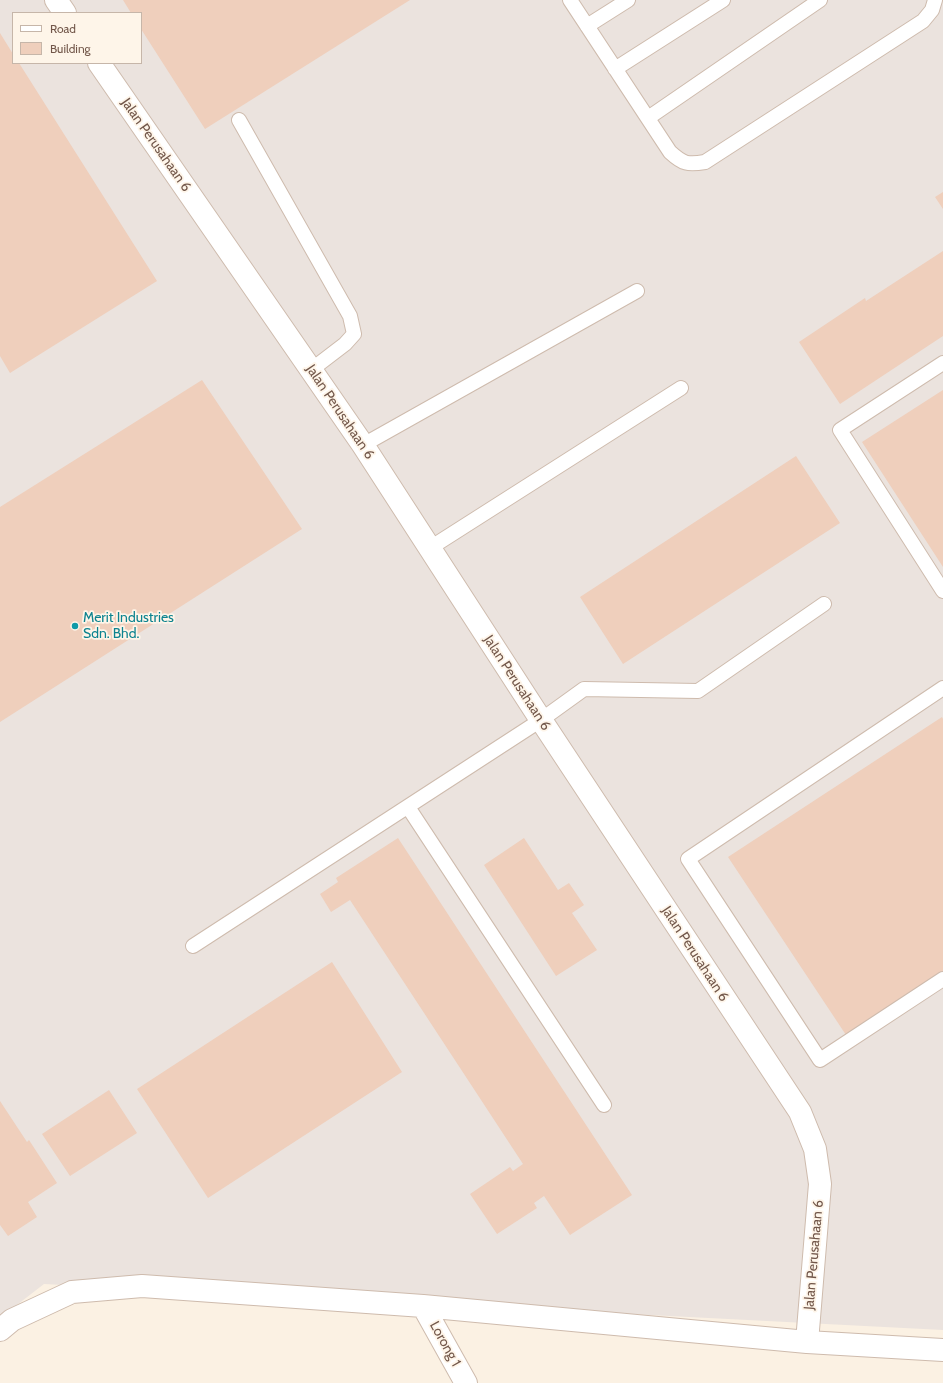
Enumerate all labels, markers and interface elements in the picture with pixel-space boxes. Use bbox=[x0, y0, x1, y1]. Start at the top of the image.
legend bbox=[12, 12, 142, 64]
text: Road bbox=[50, 21, 76, 36]
text: Building bbox=[50, 41, 91, 56]
street label: Jalan Perusahaan 6 bbox=[117, 95, 195, 195]
street label: Jalan Perusahaan 6 bbox=[302, 362, 378, 462]
place label: Merit Industries Sdn. Bhd. bbox=[83, 610, 174, 642]
marker: Merit Industries Sdn. Bhd. bbox=[70, 621, 80, 631]
street label: Jalan Perusahaan 6 bbox=[480, 632, 554, 734]
street label: Jalan Perusahaan 6 bbox=[658, 903, 732, 1005]
street label: Jalan Perusahaan 6 bbox=[801, 1199, 827, 1311]
street label: Lorong 1 bbox=[426, 1318, 464, 1370]

